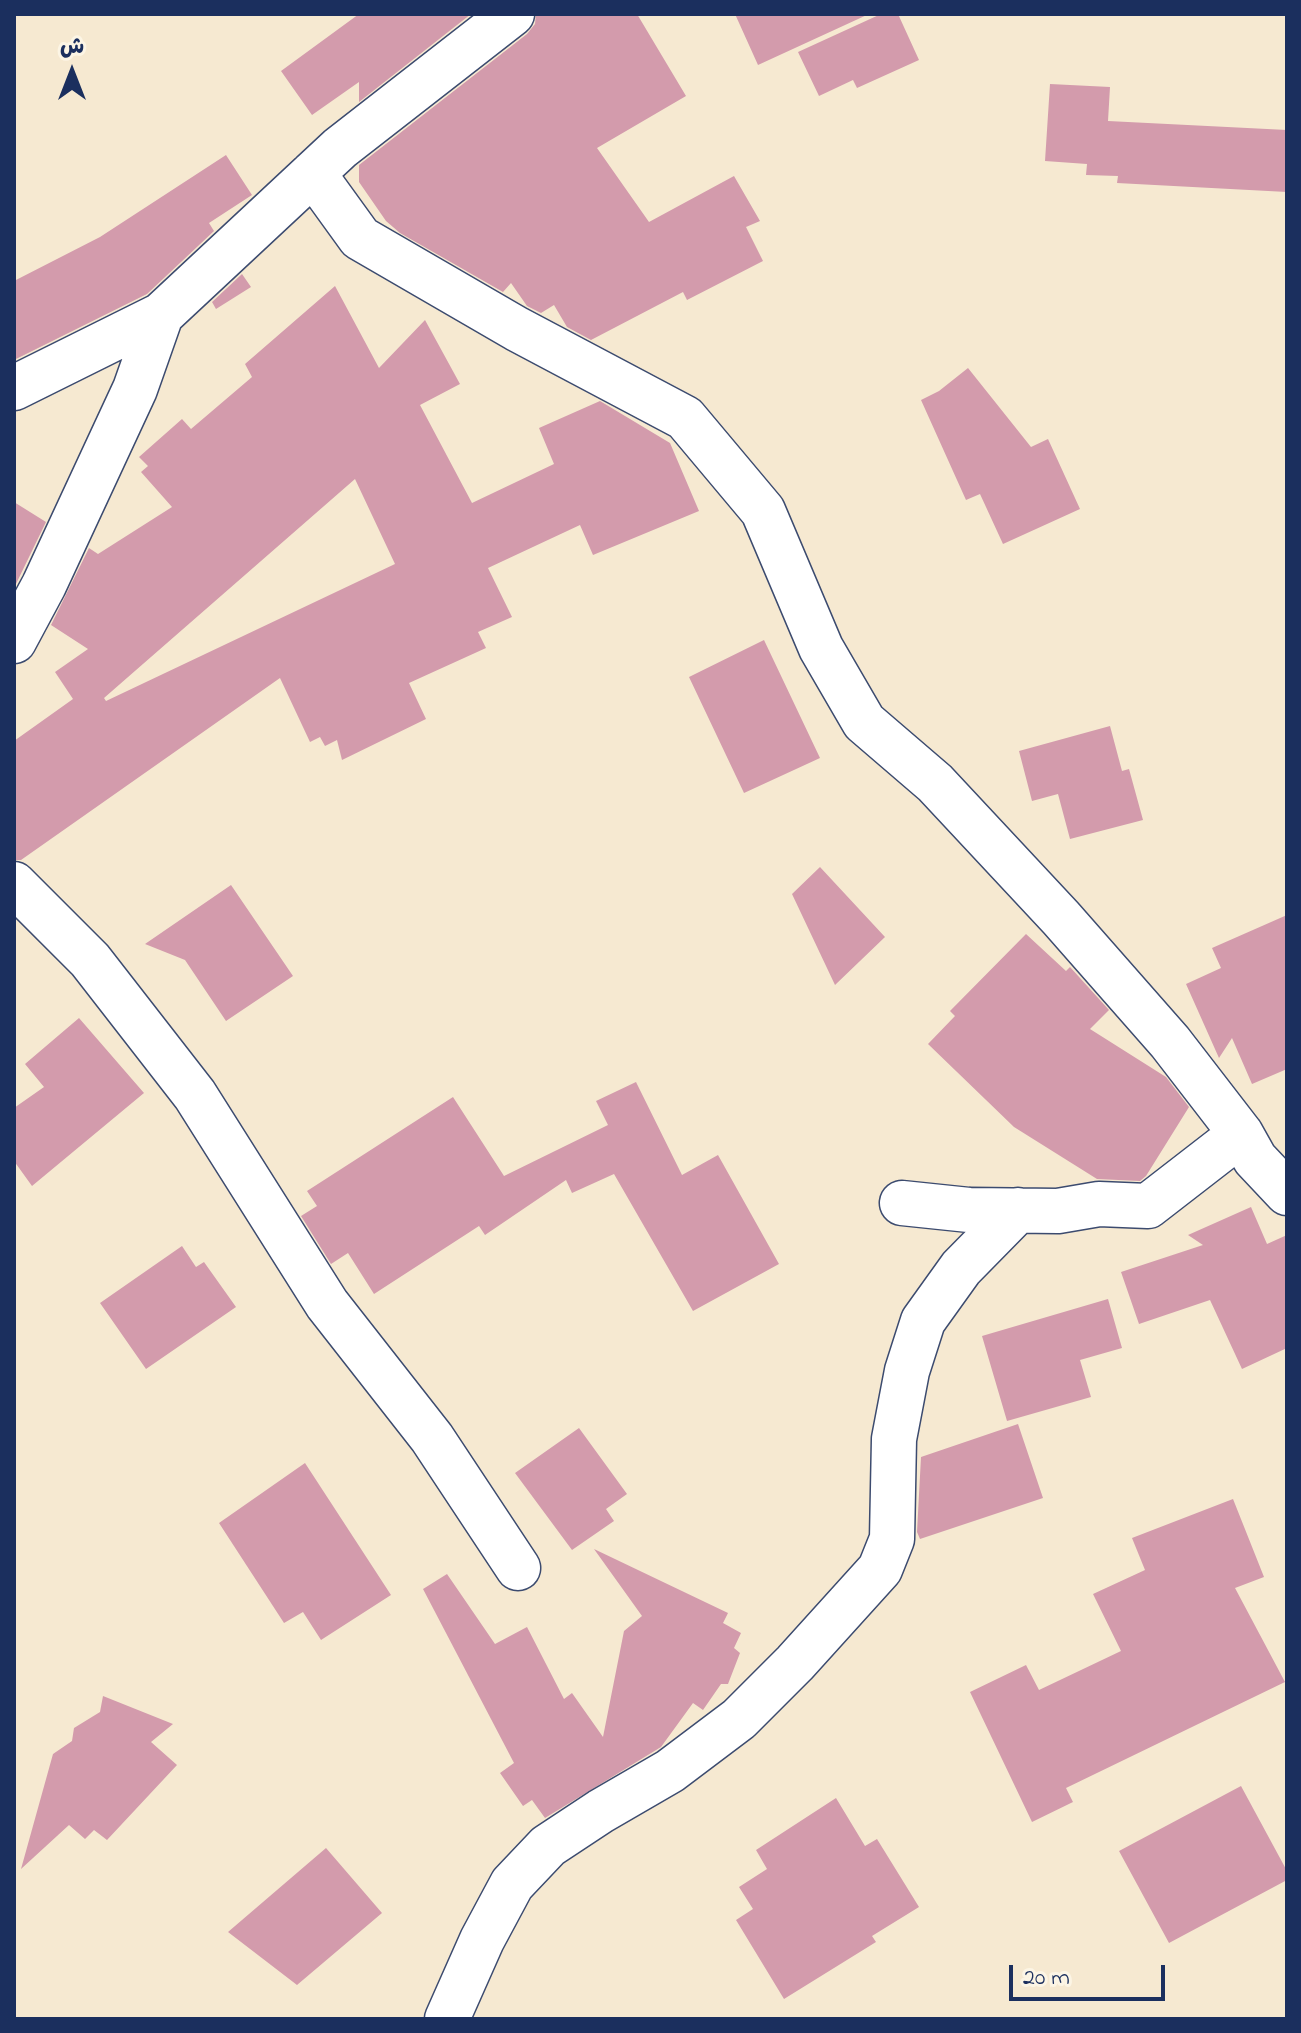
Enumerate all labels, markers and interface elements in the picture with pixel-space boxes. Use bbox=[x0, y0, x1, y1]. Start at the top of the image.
north arrow bbox=[32, 32, 112, 112]
text: ش bbox=[60, 32, 84, 64]
scale bar bbox=[1013, 1949, 1169, 1999]
text: 20 m bbox=[1023, 1961, 1070, 1996]

